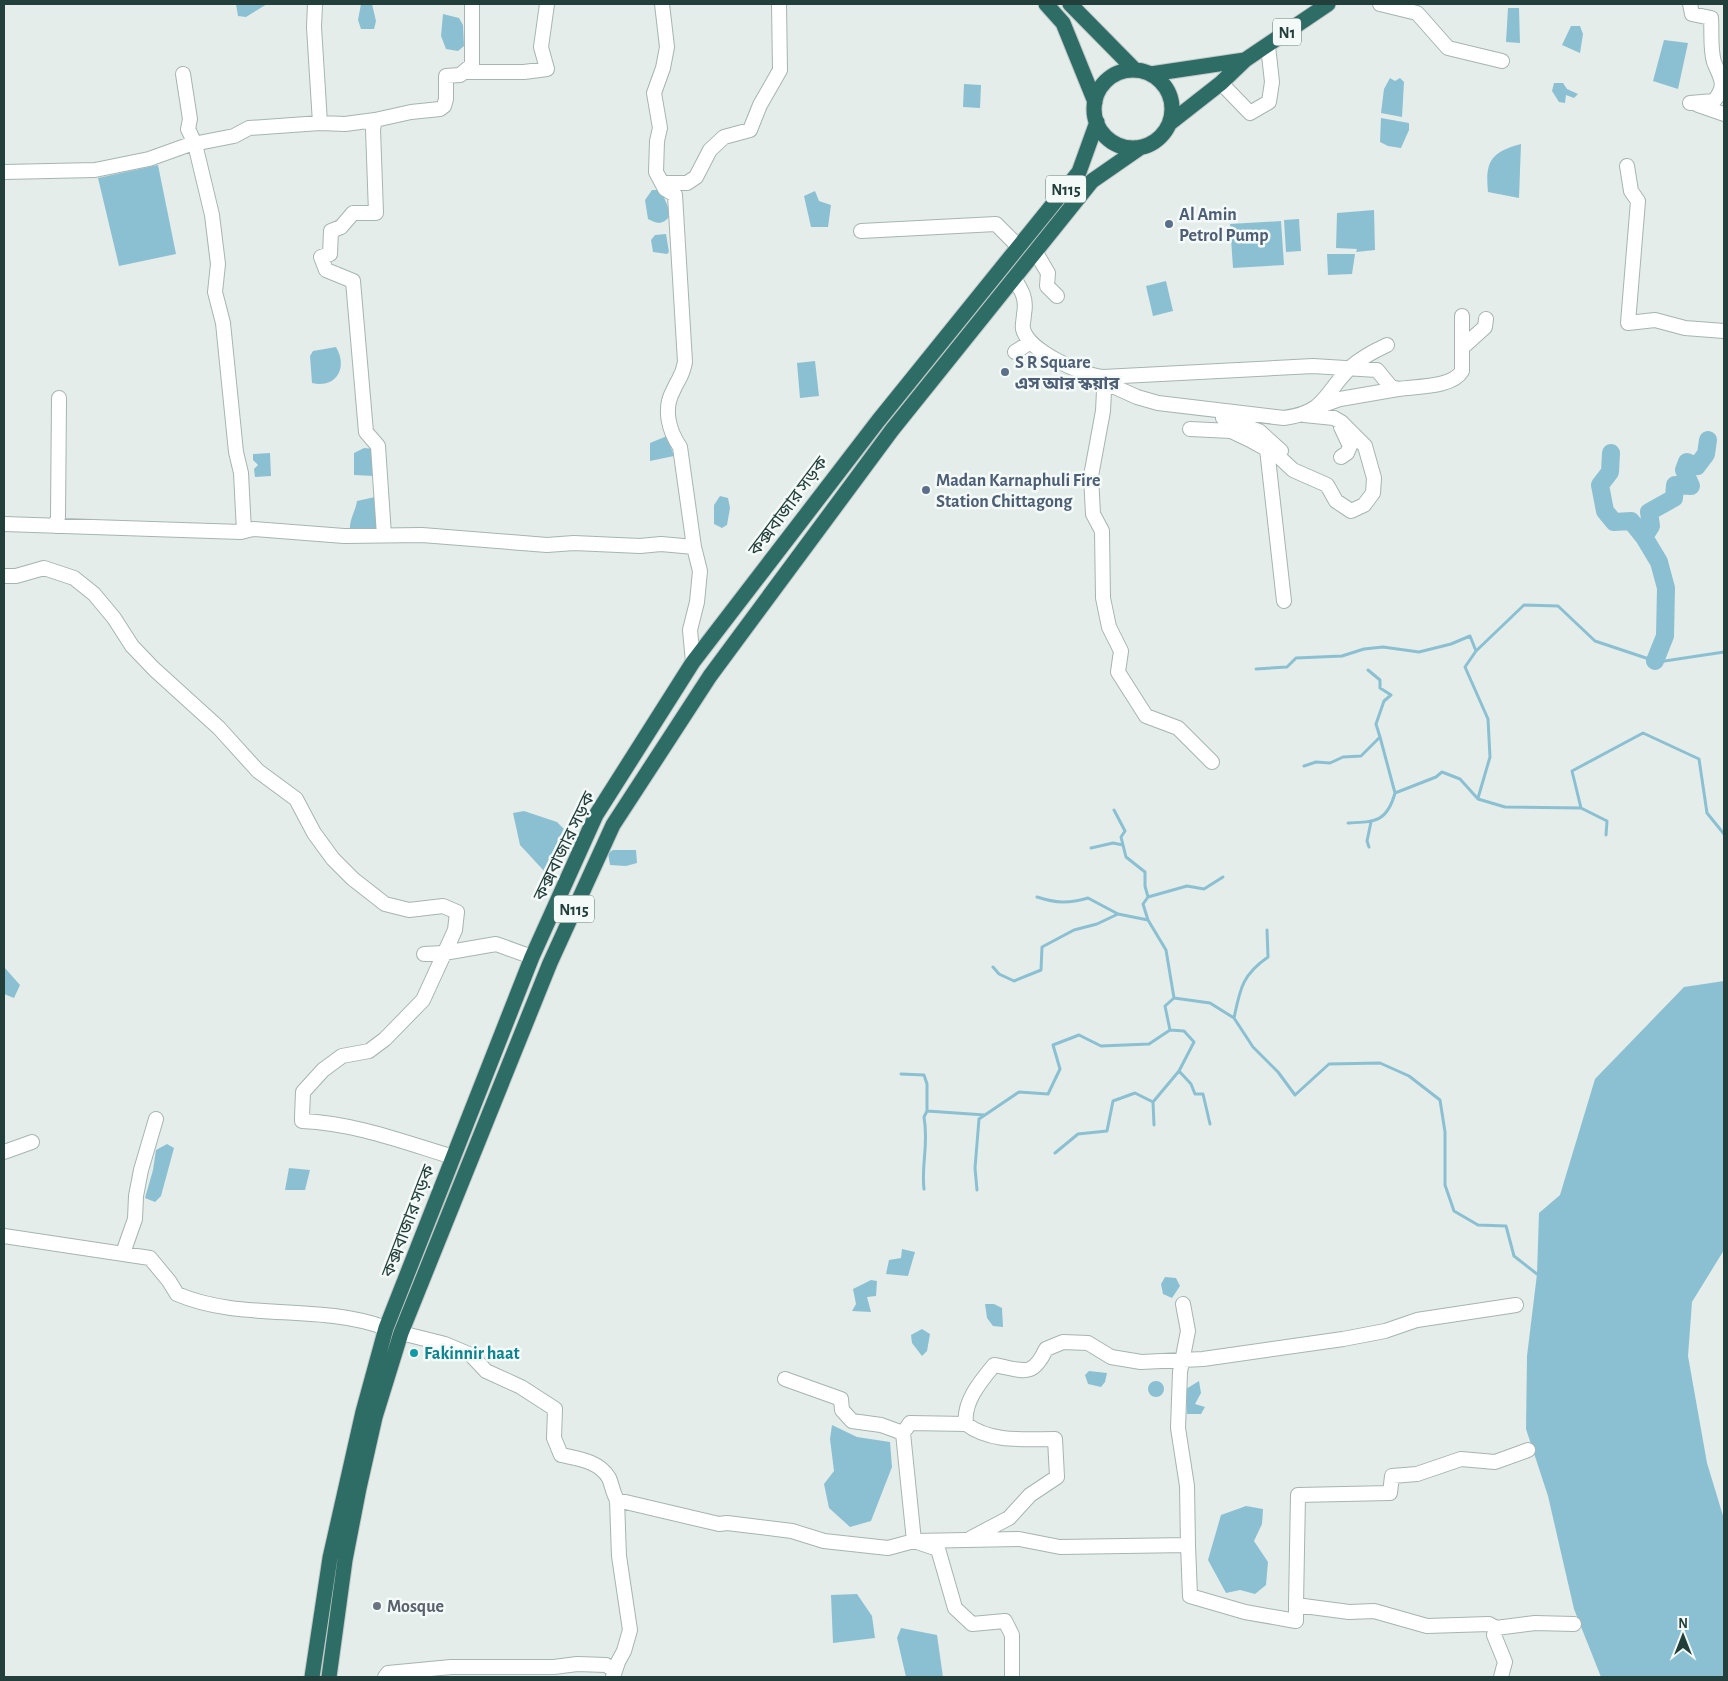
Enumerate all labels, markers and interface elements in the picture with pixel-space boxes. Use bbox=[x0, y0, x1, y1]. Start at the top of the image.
road number: N1 bbox=[1273, 18, 1301, 46]
road number: N115 bbox=[1046, 175, 1086, 202]
place label: Al Amin Petrol Pump bbox=[1179, 206, 1269, 245]
marker: Al Amin Petrol Pump bbox=[1163, 218, 1175, 230]
place label: S R Square এস আর স্কয়ার bbox=[1015, 354, 1120, 393]
marker: S R Square এস আর স্কয়ার bbox=[999, 366, 1011, 378]
street label: কক্সবাজার সড়ক bbox=[745, 453, 832, 560]
place label: Madan Karnaphuli Fire Station Chittagong bbox=[936, 472, 1101, 511]
marker: Madan Karnaphuli Fire Station Chittagong bbox=[920, 484, 932, 496]
street label: কক্সবাজার সড়ক bbox=[530, 789, 599, 905]
road number: N115 bbox=[554, 896, 594, 922]
street label: কক্সবাজার সড়ক bbox=[379, 1162, 439, 1281]
place label: Fakinnir haat bbox=[424, 1345, 520, 1363]
marker: Fakinnir haat bbox=[408, 1347, 420, 1359]
place label: Mosque bbox=[387, 1598, 444, 1616]
marker: Mosque bbox=[371, 1600, 383, 1612]
north arrow bbox=[1658, 1611, 1708, 1661]
text: N bbox=[1678, 1617, 1688, 1631]

